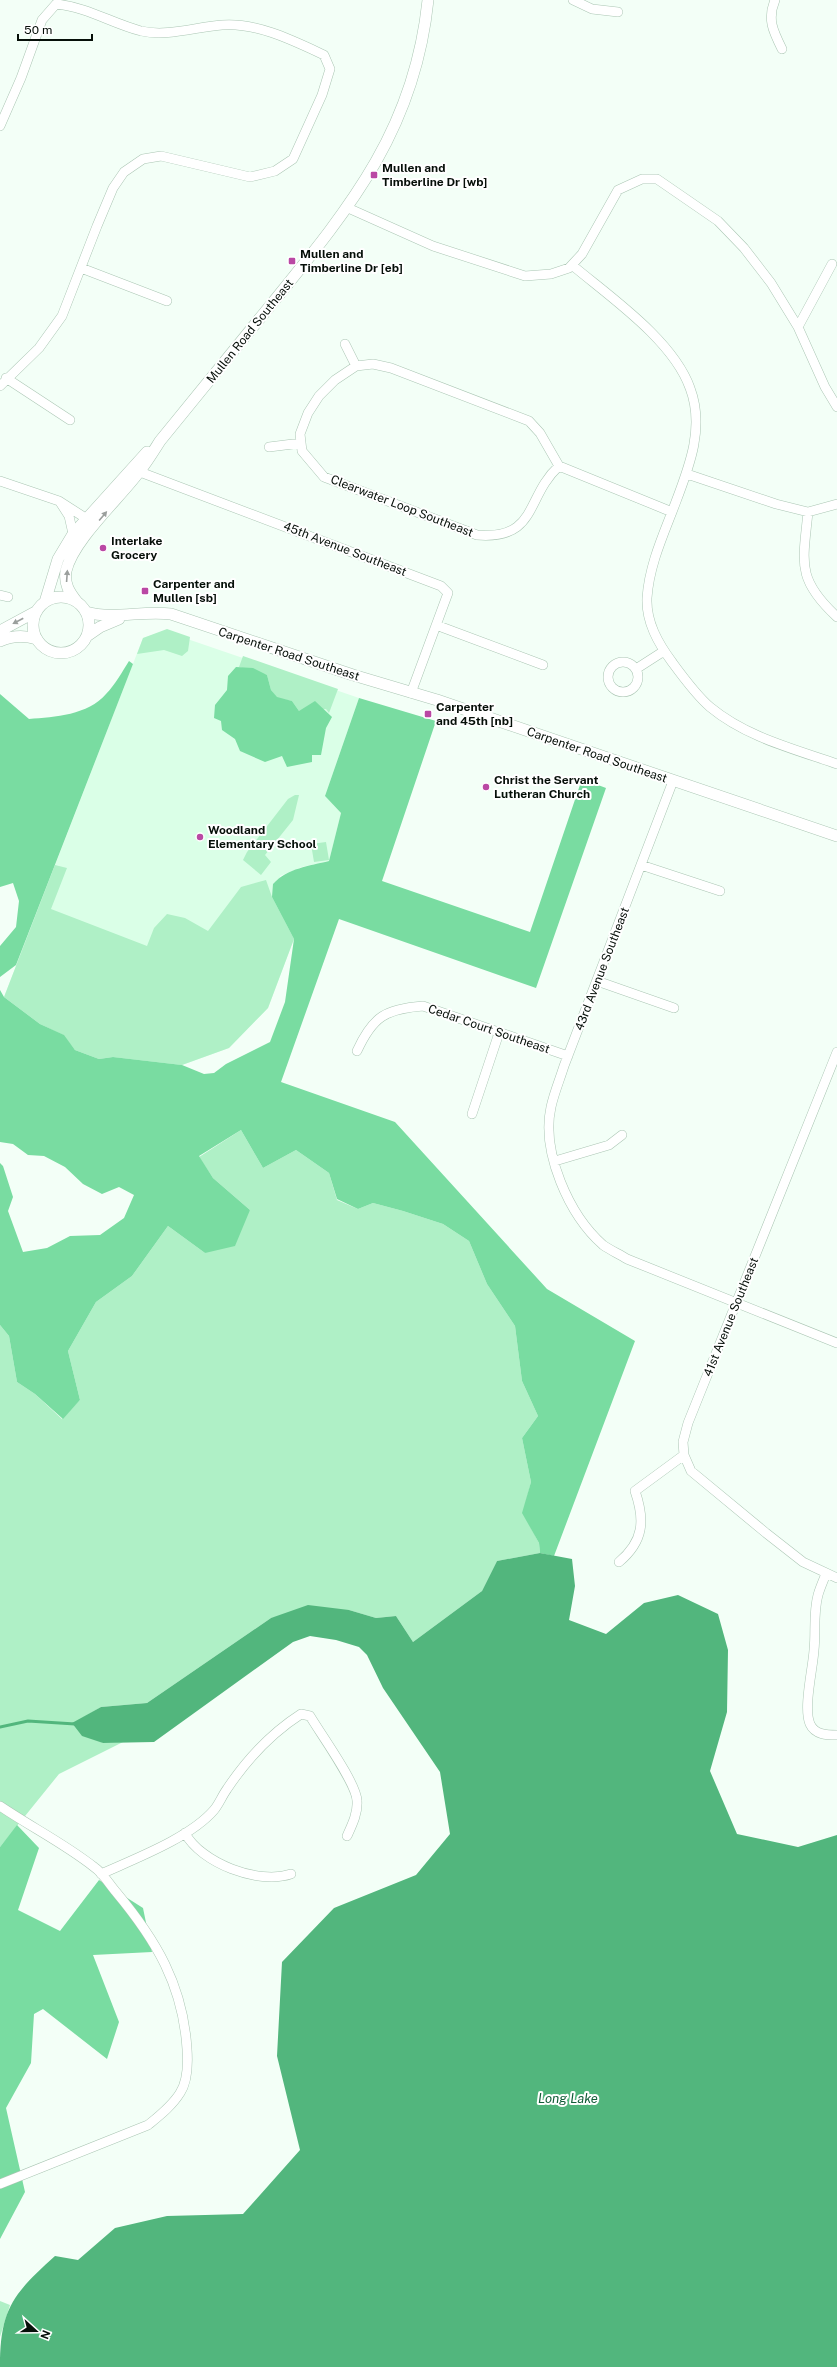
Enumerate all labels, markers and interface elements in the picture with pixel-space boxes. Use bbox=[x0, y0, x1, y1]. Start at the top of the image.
scale bar bbox=[18, 16, 92, 42]
text: 50 m bbox=[24, 23, 52, 37]
place label: Mullen and Timberline Dr [wb] bbox=[382, 161, 487, 189]
marker: Mullen and Timberline Dr [wb] bbox=[369, 170, 379, 180]
place label: Mullen and Timberline Dr [eb] bbox=[300, 247, 403, 275]
marker: Mullen and Timberline Dr [eb] bbox=[287, 256, 297, 266]
street label: Mullen Road Southeast bbox=[204, 276, 296, 386]
street label: Clearwater Loop Southeast bbox=[329, 472, 476, 540]
one-way arrow bbox=[99, 510, 108, 521]
street label: 45th Avenue Southeast bbox=[281, 519, 409, 579]
place label: Interlake Grocery bbox=[111, 534, 163, 562]
marker: Interlake Grocery bbox=[98, 543, 108, 553]
one-way arrow bbox=[63, 570, 70, 583]
place label: Carpenter and Mullen [sb] bbox=[153, 577, 235, 605]
marker: Carpenter and Mullen [sb] bbox=[140, 586, 150, 596]
one-way arrow bbox=[12, 618, 24, 624]
street label: Carpenter Road Southeast bbox=[217, 625, 362, 684]
place label: Carpenter and 45th [nb] bbox=[436, 700, 513, 728]
marker: Carpenter and 45th [nb] bbox=[423, 709, 433, 719]
street label: Carpenter Road Southeast bbox=[525, 724, 669, 786]
place label: Christ the Servant Lutheran Church bbox=[494, 773, 599, 801]
marker: Christ the Servant Lutheran Church bbox=[481, 782, 491, 792]
place label: Woodland Elementary School bbox=[208, 823, 317, 851]
marker: Woodland Elementary School bbox=[195, 832, 205, 842]
street label: 43rd Avenue Southeast bbox=[572, 905, 632, 1033]
street label: Cedar Court Southeast bbox=[426, 1002, 552, 1057]
street label: 41st Avenue Southeast bbox=[701, 1255, 761, 1379]
water label: Long Lake bbox=[538, 2091, 598, 2106]
north arrow bbox=[16, 2311, 56, 2351]
text: N bbox=[38, 2328, 52, 2341]

